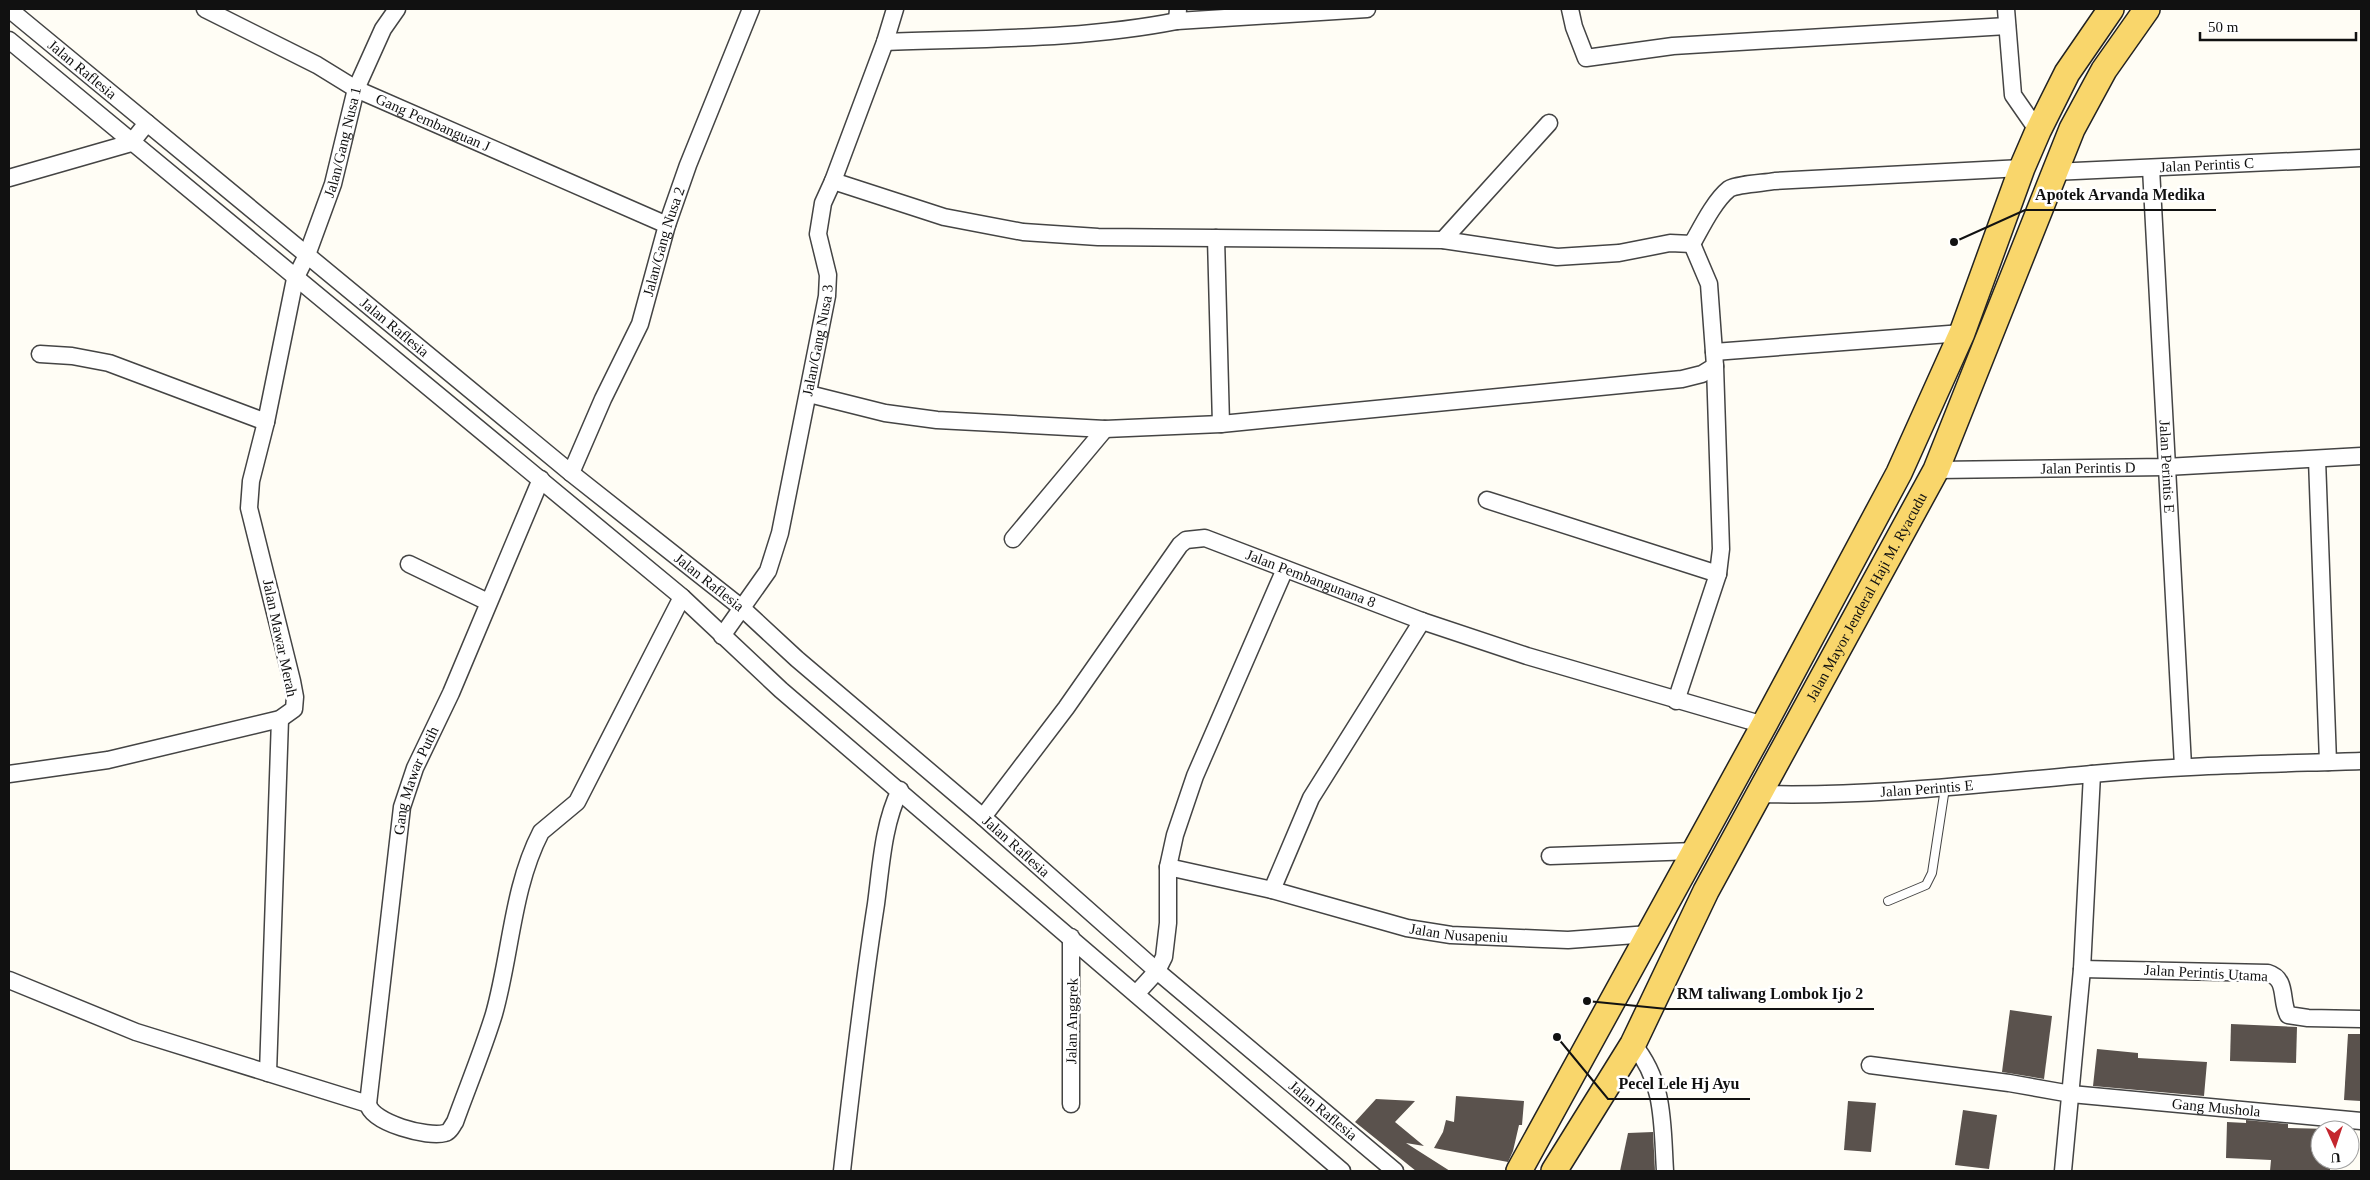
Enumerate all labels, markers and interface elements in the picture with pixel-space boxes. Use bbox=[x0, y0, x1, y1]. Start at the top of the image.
scale bar bbox=[2200, 10, 2356, 42]
text: 50 m bbox=[2208, 19, 2239, 35]
street label: Jalan Raflesia bbox=[45, 37, 120, 103]
street label: Jalan/Gang Nusa 1 bbox=[321, 85, 364, 200]
street label: Gang Pembanguan J bbox=[373, 91, 493, 155]
street label: Jalan Perintis C bbox=[2159, 155, 2254, 175]
callout: Apotek Arvanda Medika bbox=[2025, 179, 2216, 210]
street label: Jalan/Gang Nusa 2 bbox=[640, 185, 688, 298]
text: Apotek Arvanda Medika bbox=[2035, 186, 2205, 204]
street label: Jalan/Gang Nusa 3 bbox=[799, 284, 836, 397]
street label: Jalan Raflesia bbox=[357, 294, 432, 360]
street label: Jalan Perintis E bbox=[2156, 420, 2177, 514]
street label: Jalan Perintis D bbox=[2040, 459, 2136, 477]
street label: Jalan Mayor Jenderal Haji M. Ryacudu bbox=[1803, 490, 1930, 704]
street label: Jalan Pembangunana 8 bbox=[1244, 546, 1378, 610]
street label: Jalan Raflesia bbox=[671, 550, 747, 615]
street label: Jalan Mawar Merah bbox=[260, 578, 300, 699]
street label: Gang Mawar Putih bbox=[391, 723, 442, 836]
street label: Jalan Perintis E bbox=[1880, 777, 1974, 800]
street label: Jalan Raflesia bbox=[979, 813, 1053, 880]
street label: Jalan Nusapeniu bbox=[1409, 921, 1509, 945]
street label: Jalan Perintis Utama bbox=[2144, 962, 2269, 984]
street label: Jalan Anggrek bbox=[1063, 977, 1081, 1064]
callout: RM taliwang Lombok Ijo 2 bbox=[1667, 978, 1874, 1009]
text: RM taliwang Lombok Ijo 2 bbox=[1677, 985, 1863, 1003]
callout: Pecel Lele Hj Ayu bbox=[1608, 1068, 1750, 1099]
text: Pecel Lele Hj Ayu bbox=[1619, 1075, 1740, 1093]
street label: Jalan Raflesia bbox=[1286, 1077, 1361, 1144]
street label: Gang Mushola bbox=[2171, 1095, 2262, 1120]
north arrow bbox=[2310, 1120, 2360, 1170]
text: U bbox=[2330, 1150, 2341, 1165]

